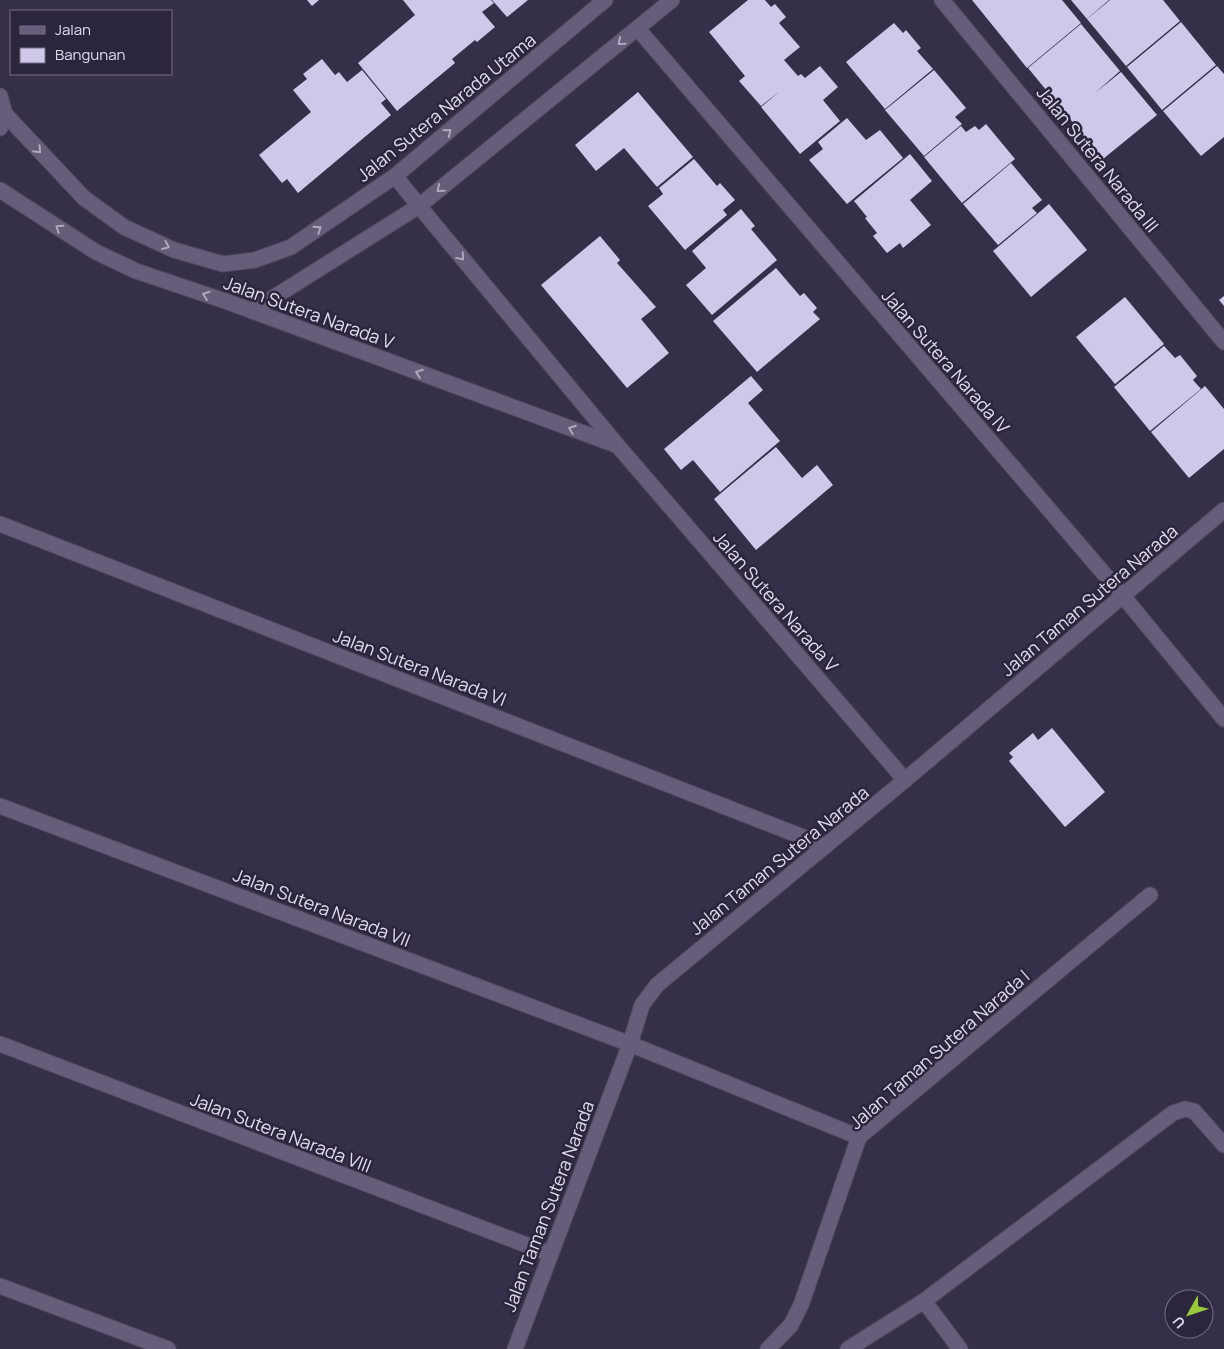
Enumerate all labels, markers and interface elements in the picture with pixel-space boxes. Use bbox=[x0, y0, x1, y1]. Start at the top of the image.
legend bbox=[10, 10, 172, 75]
text: Jalan bbox=[55, 19, 91, 40]
street label: Jalan Sutera Narada Utama bbox=[352, 27, 540, 187]
one-way arrow bbox=[618, 37, 627, 45]
text: Bangunan bbox=[55, 44, 125, 65]
street label: Jalan Sutera Narada III bbox=[1032, 81, 1164, 237]
one-way arrow bbox=[443, 128, 452, 137]
one-way arrow bbox=[32, 144, 41, 153]
one-way arrow bbox=[437, 183, 446, 192]
one-way arrow bbox=[55, 225, 65, 234]
one-way arrow bbox=[312, 226, 322, 235]
one-way arrow bbox=[161, 240, 170, 250]
one-way arrow bbox=[455, 252, 464, 261]
street label: Jalan Sutera Narada V bbox=[221, 270, 397, 354]
street label: Jalan Sutera Narada IV bbox=[877, 284, 1015, 438]
one-way arrow bbox=[203, 291, 211, 301]
one-way arrow bbox=[416, 369, 424, 379]
one-way arrow bbox=[568, 425, 577, 435]
street label: Jalan Taman Sutera Narada bbox=[996, 519, 1182, 681]
street label: Jalan Sutera Narada V bbox=[708, 525, 844, 677]
street label: Jalan Sutera Narada VI bbox=[330, 623, 510, 711]
street label: Jalan Taman Sutera Narada bbox=[684, 780, 874, 940]
street label: Jalan Sutera Narada VII bbox=[230, 862, 414, 952]
street label: Jalan Taman Sutera Narada I bbox=[844, 964, 1034, 1134]
street label: Jalan Sutera Narada VIII bbox=[187, 1086, 375, 1178]
street label: Jalan Taman Sutera Narada bbox=[497, 1097, 599, 1315]
north arrow bbox=[1164, 1289, 1214, 1339]
text: U bbox=[1168, 1313, 1189, 1333]

